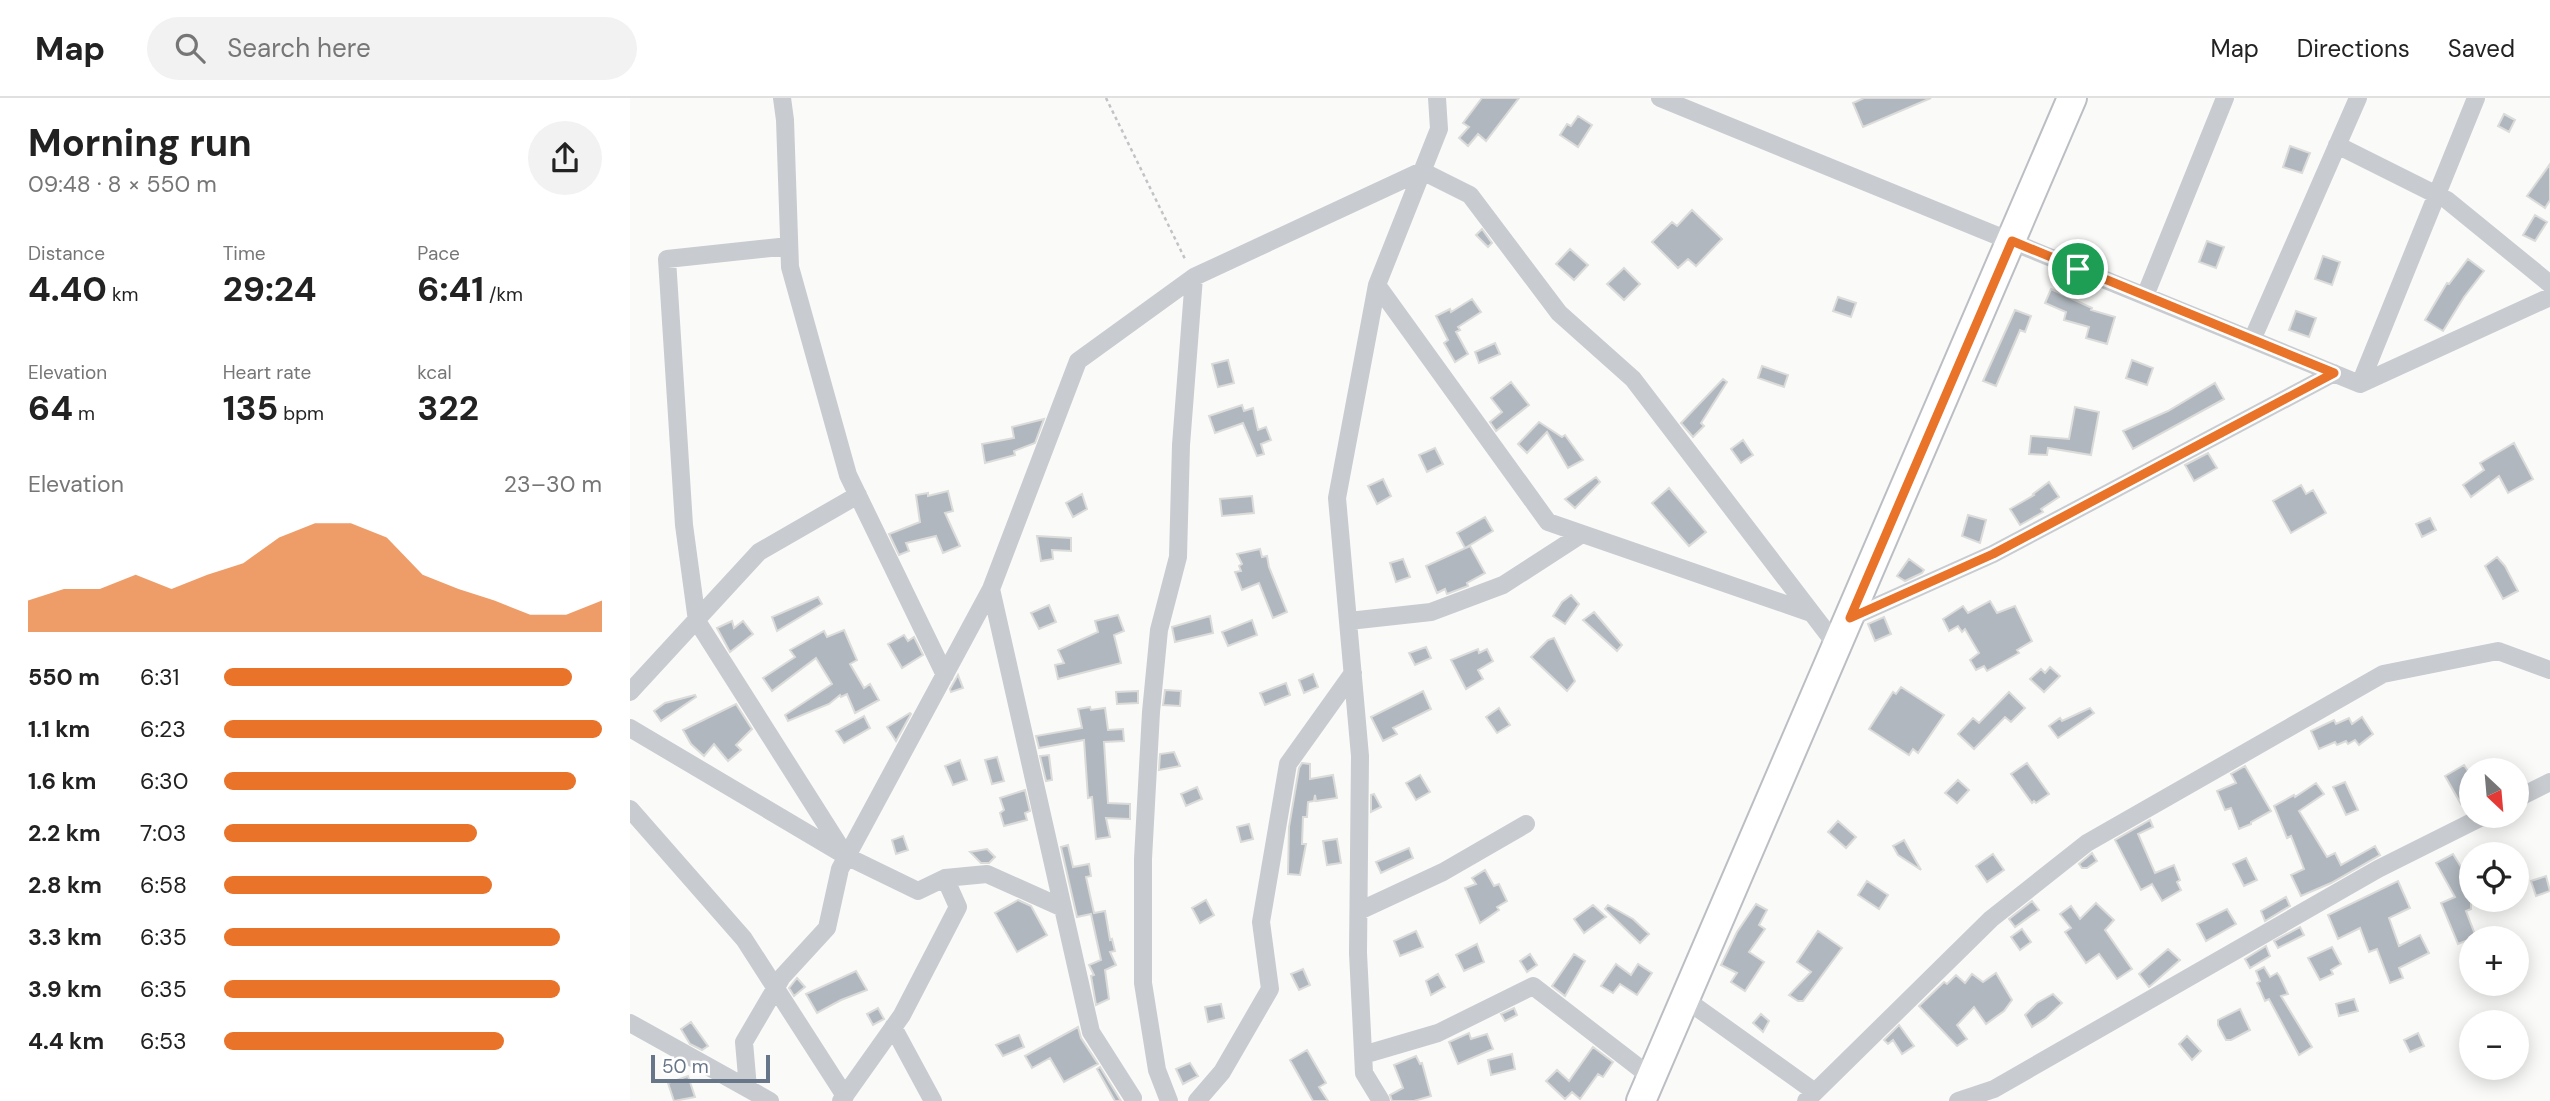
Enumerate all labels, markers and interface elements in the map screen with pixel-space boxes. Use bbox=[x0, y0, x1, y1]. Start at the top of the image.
search box bbox=[147, 17, 637, 80]
text: Map bbox=[35, 27, 105, 70]
icon: search bbox=[171, 29, 209, 67]
text: Search here bbox=[227, 31, 371, 65]
text: Map bbox=[2211, 33, 2259, 64]
text: Directions bbox=[2297, 33, 2410, 64]
text: Saved bbox=[2448, 33, 2515, 64]
text: Morning run bbox=[28, 118, 252, 168]
button: share bbox=[528, 121, 602, 195]
text: 09:48 · 8 × 550 m bbox=[28, 169, 217, 199]
pin bbox=[2048, 239, 2108, 299]
text: Distance bbox=[28, 241, 105, 266]
text: Time bbox=[223, 241, 266, 266]
text: Pace bbox=[417, 241, 460, 266]
icon: arrive bbox=[2059, 250, 2097, 288]
text: 4.40 bbox=[28, 266, 107, 312]
text: 29:24 bbox=[223, 266, 317, 312]
text: 6:41 bbox=[417, 266, 484, 312]
text: km bbox=[107, 282, 139, 307]
text: /km bbox=[484, 282, 523, 307]
text: Elevation bbox=[28, 360, 107, 385]
text: Heart rate bbox=[223, 360, 311, 385]
text: kcal bbox=[417, 360, 452, 385]
text: 64 bbox=[28, 385, 73, 431]
text: 135 bbox=[223, 385, 278, 431]
text: 322 bbox=[417, 385, 479, 431]
text: m bbox=[73, 401, 95, 426]
text: bpm bbox=[278, 401, 324, 426]
text: Elevation bbox=[28, 469, 124, 499]
text: 23–30 m bbox=[504, 469, 602, 499]
text: 550 m bbox=[28, 662, 100, 692]
text: 6:31 bbox=[140, 662, 179, 692]
text: 1.1 km bbox=[28, 714, 90, 744]
text: 6:23 bbox=[140, 714, 186, 744]
north arrow bbox=[2459, 758, 2529, 828]
map controls bbox=[2459, 758, 2529, 1080]
text: 1.6 km bbox=[28, 766, 96, 796]
text: 6:30 bbox=[140, 766, 188, 796]
text: 2.2 km bbox=[28, 818, 101, 848]
text: 7:03 bbox=[140, 818, 186, 848]
button: locate bbox=[2459, 842, 2529, 912]
text: 2.8 km bbox=[28, 870, 102, 900]
text: 6:58 bbox=[140, 870, 187, 900]
text: 3.3 km bbox=[28, 922, 102, 952]
text: 6:35 bbox=[140, 922, 187, 952]
button: + bbox=[2459, 926, 2529, 996]
text: 3.9 km bbox=[28, 974, 102, 1004]
text: 6:35 bbox=[140, 974, 187, 1004]
button: − bbox=[2459, 1010, 2529, 1080]
text: 4.4 km bbox=[28, 1026, 104, 1056]
text: 6:53 bbox=[140, 1026, 187, 1056]
scale bar bbox=[651, 1052, 770, 1084]
text: 50 m bbox=[662, 1054, 709, 1079]

